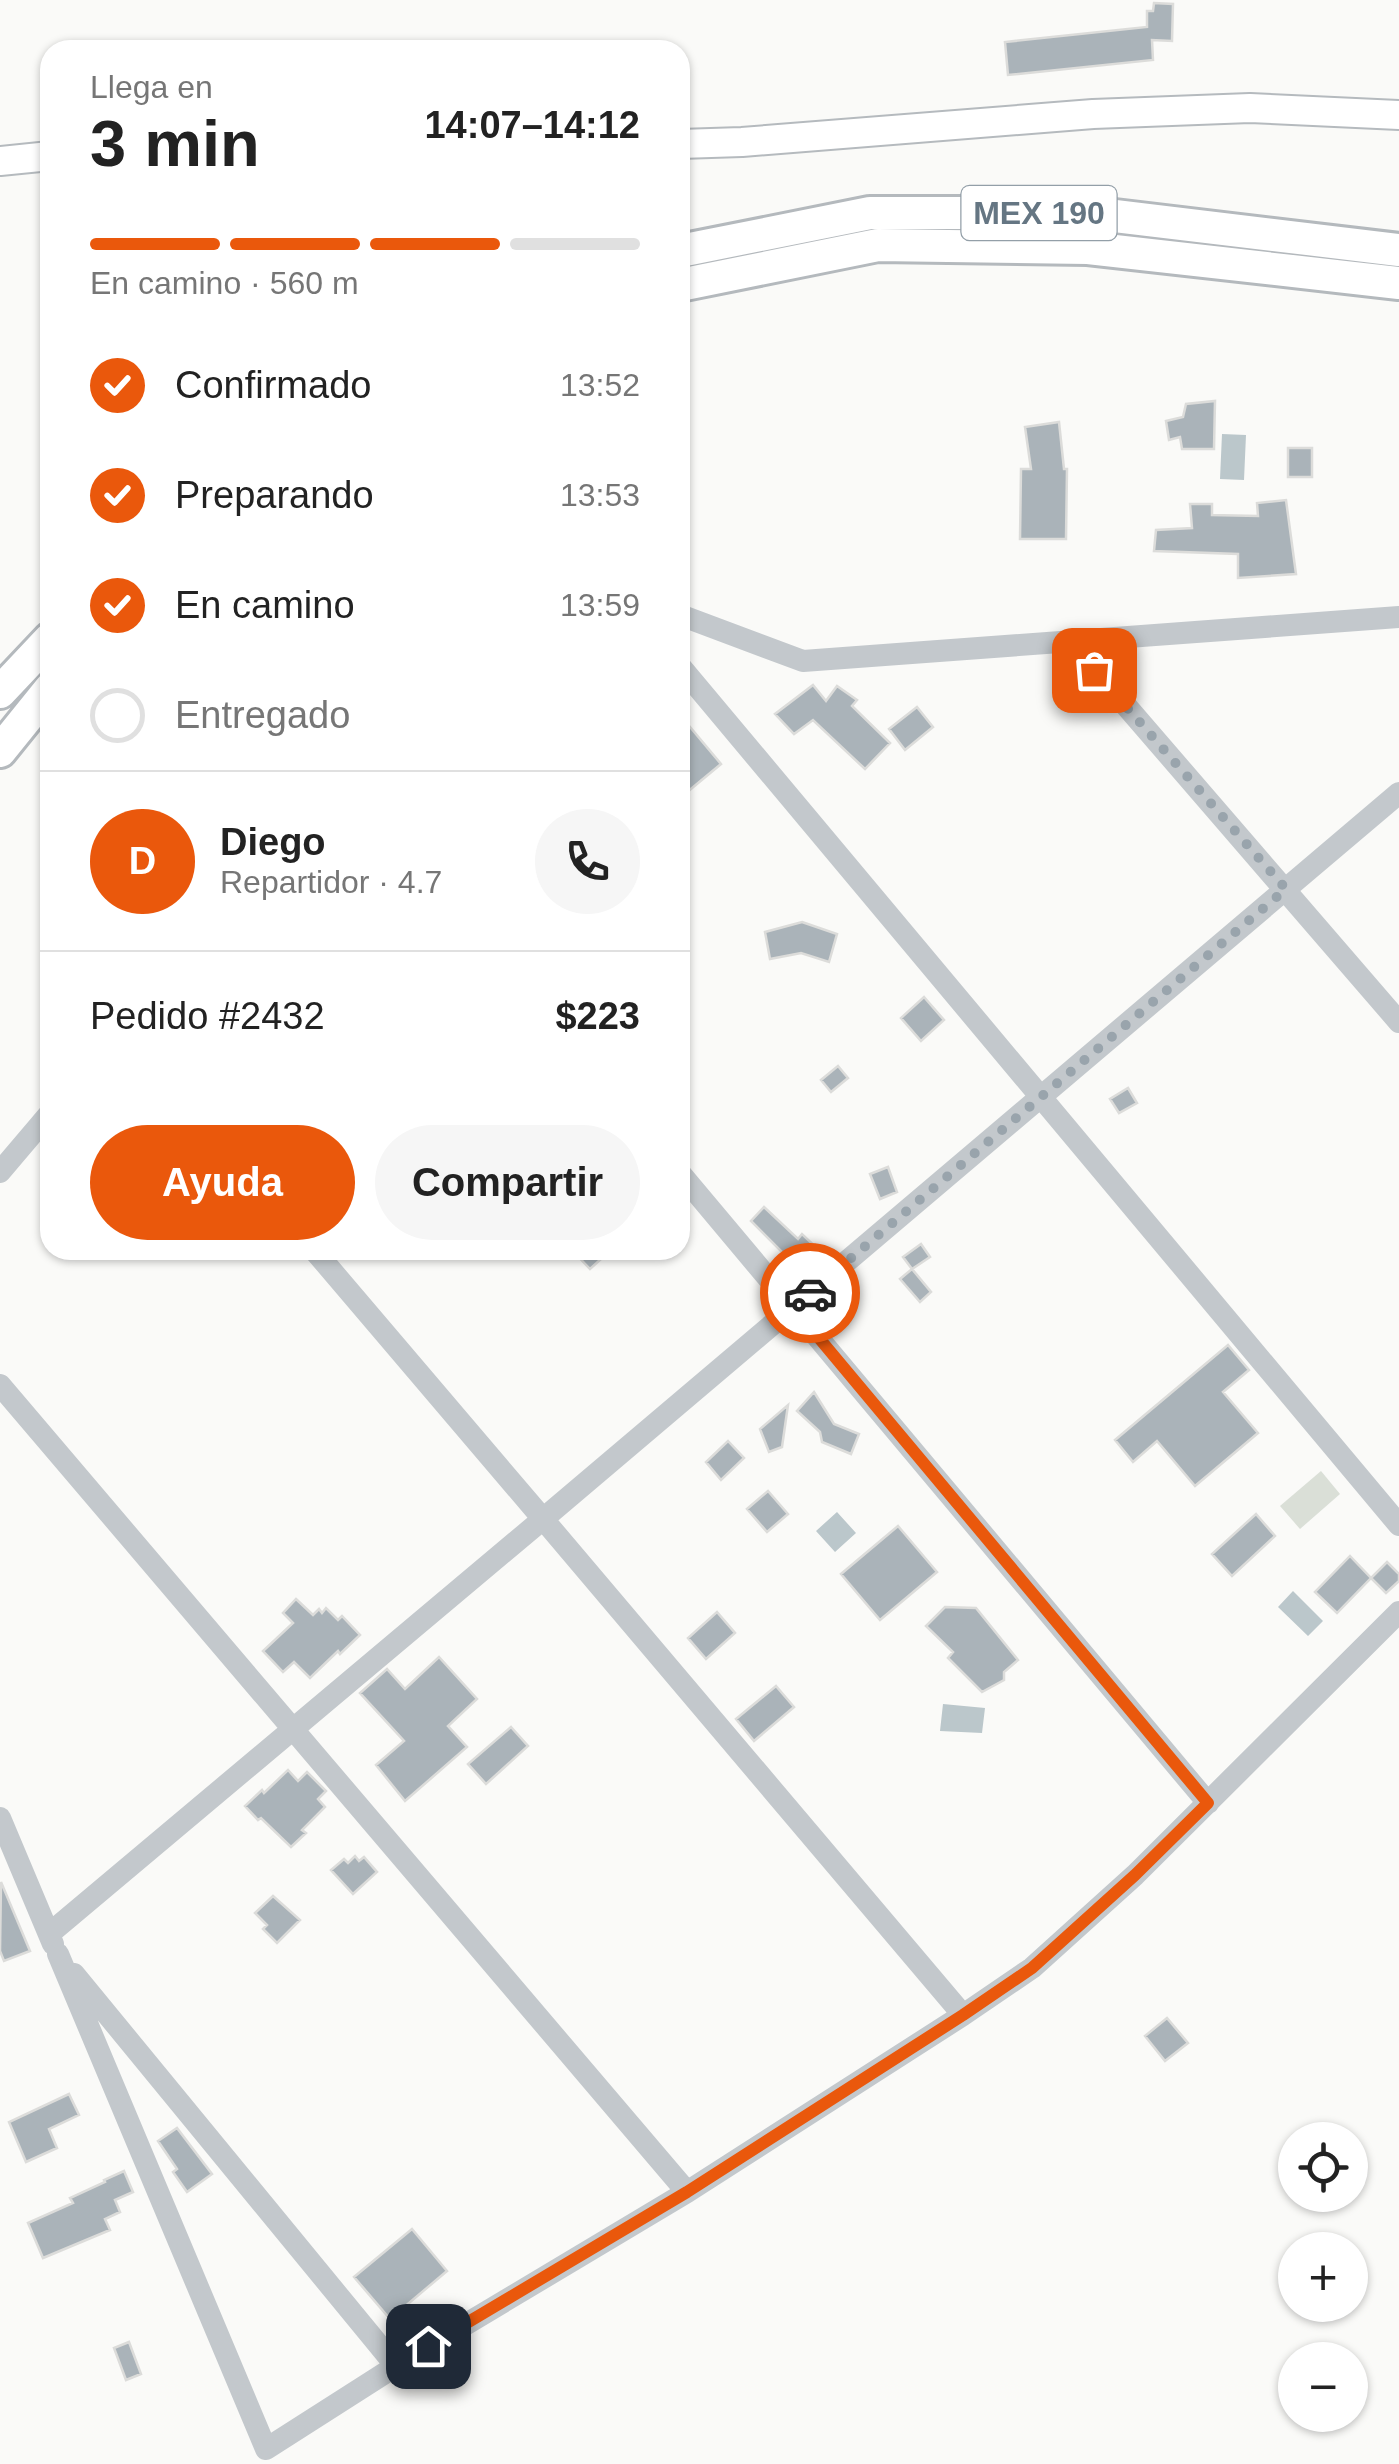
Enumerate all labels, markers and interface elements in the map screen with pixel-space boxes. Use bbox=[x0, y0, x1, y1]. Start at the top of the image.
text: Llega en bbox=[90, 69, 213, 105]
text: 14:07–14:12 bbox=[424, 104, 640, 146]
text: 3 min bbox=[90, 107, 260, 180]
road number: MEX 190 bbox=[962, 186, 1116, 240]
text: En camino · 560 m bbox=[90, 265, 359, 301]
icon: check bbox=[90, 358, 145, 413]
text: Confirmado bbox=[175, 364, 371, 406]
text: 13:52 bbox=[560, 367, 640, 403]
icon: check bbox=[90, 468, 145, 523]
text: Preparando bbox=[175, 474, 374, 516]
text: 13:53 bbox=[560, 477, 640, 513]
icon: check bbox=[90, 578, 145, 633]
text: En camino bbox=[175, 584, 355, 626]
text: 13:59 bbox=[560, 587, 640, 623]
pin bbox=[1052, 628, 1137, 713]
icon: bag bbox=[1067, 643, 1122, 698]
text: Entregado bbox=[175, 694, 350, 736]
button: phone bbox=[535, 809, 640, 914]
text: Diego bbox=[220, 821, 326, 863]
text: D bbox=[129, 840, 156, 882]
text: Repartidor · 4.7 bbox=[220, 864, 442, 900]
text: Pedido #2432 bbox=[90, 995, 325, 1037]
text: $223 bbox=[555, 995, 640, 1037]
button: Ayuda bbox=[90, 1125, 355, 1240]
button: Compartir bbox=[375, 1125, 640, 1240]
courier bbox=[760, 1243, 860, 1343]
icon: car bbox=[783, 1266, 838, 1321]
map controls bbox=[1278, 2122, 1368, 2432]
button: locate bbox=[1278, 2122, 1368, 2212]
button: + bbox=[1278, 2232, 1368, 2322]
pin bbox=[386, 2304, 471, 2389]
icon: home bbox=[401, 2319, 456, 2374]
button: − bbox=[1278, 2342, 1368, 2432]

